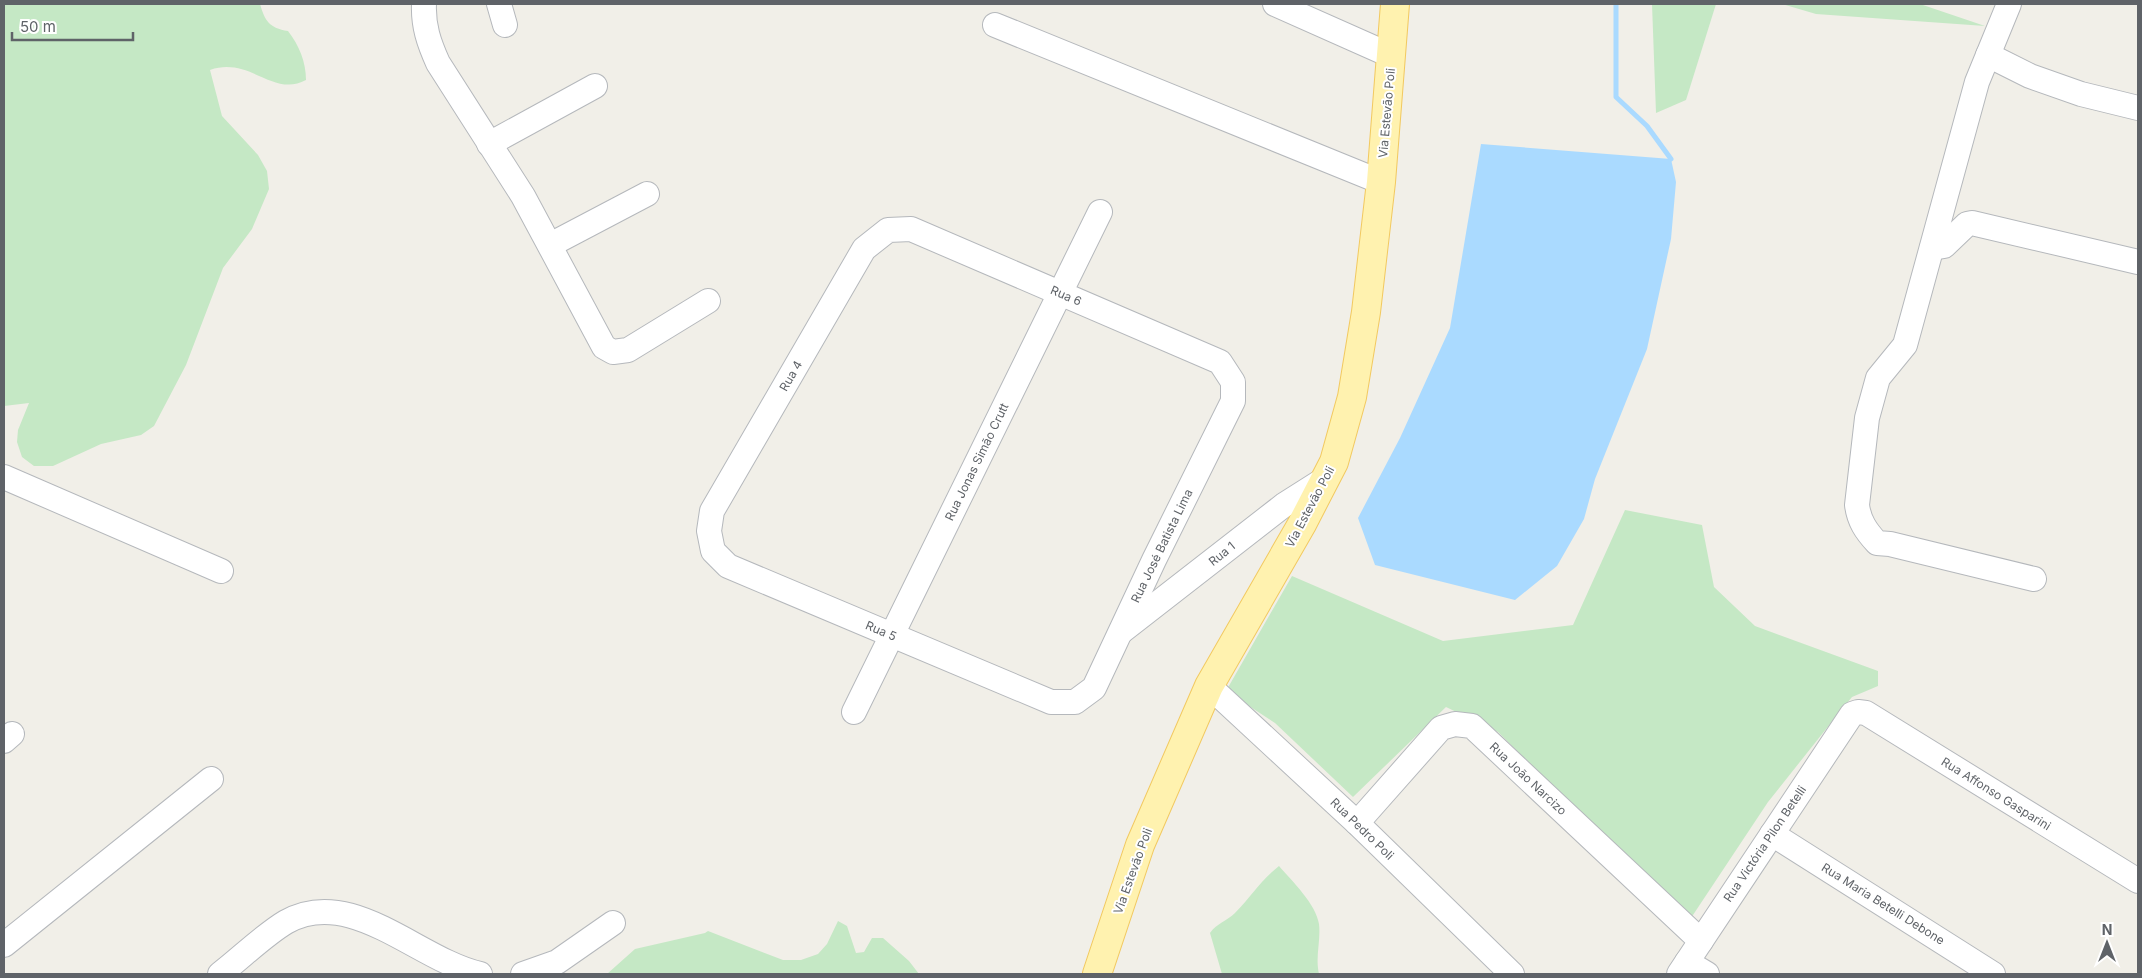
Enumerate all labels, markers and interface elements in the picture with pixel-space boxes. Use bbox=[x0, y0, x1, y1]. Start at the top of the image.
scale bar bbox=[12, 10, 134, 42]
text: 50 m bbox=[20, 17, 56, 36]
street label: Via Estevão Poli bbox=[1375, 67, 1398, 158]
street label: Rua 6 bbox=[1048, 282, 1084, 309]
street label: Rua 4 bbox=[776, 358, 805, 394]
street label: Rua Jonas Simão Crutt bbox=[942, 401, 1012, 523]
street label: Via Estevão Poli bbox=[1282, 463, 1337, 550]
street label: Rua José Batista Lima bbox=[1128, 487, 1196, 605]
street label: Rua 1 bbox=[1205, 538, 1238, 569]
street label: Rua 5 bbox=[863, 617, 899, 644]
street label: Rua João Narcizo bbox=[1487, 739, 1570, 818]
street label: Rua Affonso Gasparini bbox=[1939, 754, 2054, 833]
street label: Rua Victória Pilon Betelli bbox=[1720, 783, 1809, 905]
street label: Rua Pedro Poli bbox=[1328, 795, 1397, 863]
street label: Via Estevão Poli bbox=[1110, 826, 1155, 916]
street label: Rua Maria Betelli Debone bbox=[1819, 860, 1948, 948]
north arrow bbox=[2082, 918, 2132, 968]
text: N bbox=[2102, 921, 2112, 938]

